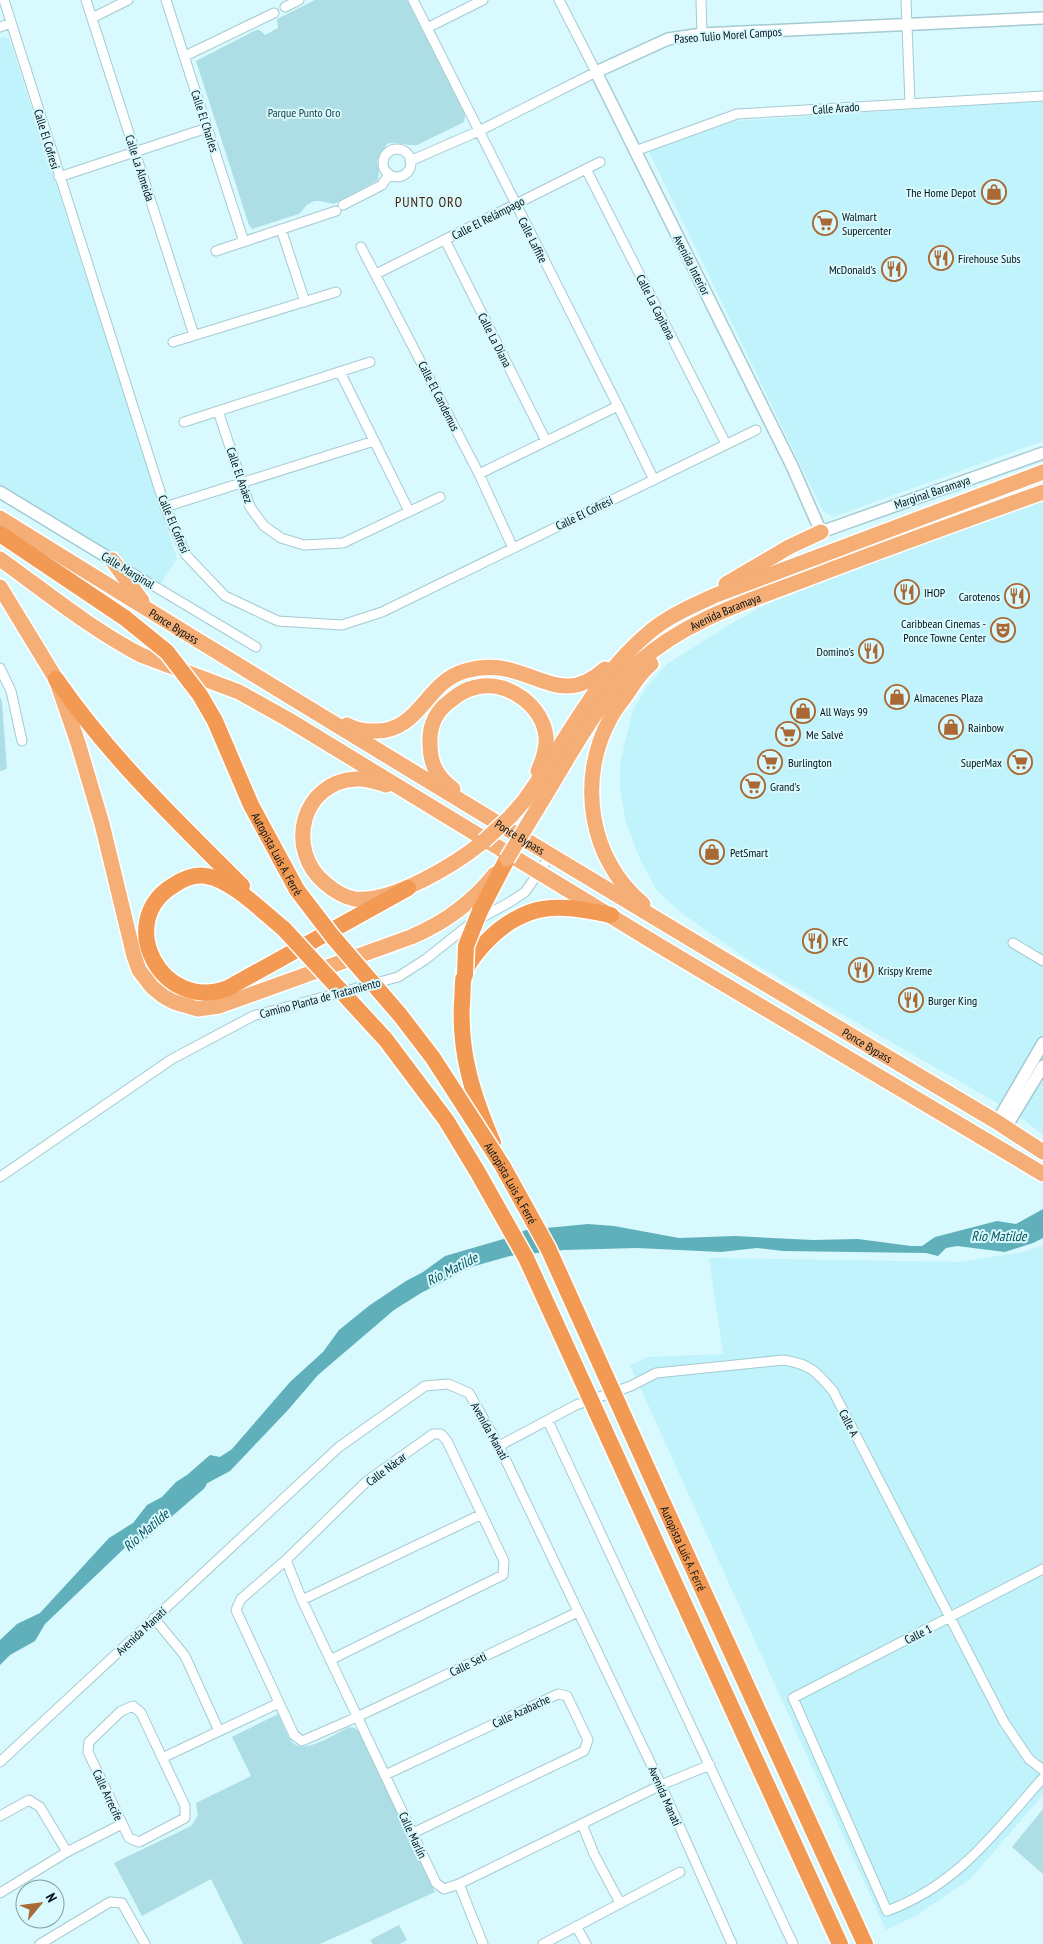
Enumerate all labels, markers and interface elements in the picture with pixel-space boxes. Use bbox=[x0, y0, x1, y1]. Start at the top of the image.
street label: Paseo Tulio Morel Campos bbox=[674, 24, 782, 46]
street label: Calle El Charles bbox=[188, 88, 222, 154]
street label: Calle Arado bbox=[812, 99, 860, 117]
park label: Parque Punto Oro bbox=[268, 105, 340, 120]
street label: Calle El Cofresí bbox=[31, 107, 63, 171]
street label: Calle La Almeida bbox=[122, 133, 158, 203]
shop icon: The Home Depot bbox=[981, 179, 1007, 205]
place label: The Home Depot bbox=[906, 185, 977, 200]
district label: PUNTO ORO bbox=[395, 193, 463, 211]
street label: Calle El Relámpago bbox=[449, 193, 527, 243]
place label: Walmart Supercenter bbox=[842, 209, 892, 238]
supermarket icon: Walmart Supercenter bbox=[812, 210, 838, 236]
street label: Calle Laffite bbox=[515, 215, 551, 265]
street label: Avenida Interior bbox=[670, 232, 714, 298]
restaurant icon: Firehouse Subs bbox=[928, 245, 954, 271]
place label: Firehouse Subs bbox=[958, 251, 1021, 266]
restaurant icon: McDonald's bbox=[881, 256, 907, 282]
place label: McDonald's bbox=[829, 262, 876, 277]
street label: Calle La Capitana bbox=[633, 272, 679, 342]
street label: Calle La Diana bbox=[475, 310, 515, 370]
street label: Calle El Candemus bbox=[415, 359, 463, 433]
street label: Calle El Anáez bbox=[223, 445, 257, 505]
street label: Marginal Baramaya bbox=[892, 472, 972, 512]
street label: Calle El Cofresí bbox=[155, 493, 193, 556]
street label: Calle El Cofresí bbox=[553, 493, 615, 533]
street label: Calle Marginal bbox=[99, 548, 158, 592]
restaurant icon: IHOP bbox=[894, 579, 920, 605]
restaurant icon: Carotenos bbox=[1004, 583, 1030, 609]
place label: IHOP bbox=[924, 585, 946, 600]
street label: Avenida Baramaya bbox=[687, 589, 763, 633]
place label: Carotenos bbox=[959, 589, 1000, 604]
street label: Ponce Bypass bbox=[147, 605, 202, 647]
place label: Caribbean Cinemas - Ponce Towne Center bbox=[901, 616, 987, 645]
theatre icon: Caribbean Cinemas - Ponce Towne Center bbox=[990, 617, 1016, 643]
restaurant icon: Domino's bbox=[858, 638, 884, 664]
place label: Domino's bbox=[817, 644, 854, 659]
shop icon: Almacenes Plaza bbox=[884, 684, 910, 710]
place label: Almacenes Plaza bbox=[914, 690, 983, 705]
shop icon: All Ways 99 bbox=[790, 698, 816, 724]
place label: All Ways 99 bbox=[820, 704, 868, 719]
shop icon: Rainbow bbox=[938, 714, 964, 740]
place label: Rainbow bbox=[968, 720, 1005, 735]
supermarket icon: Me Salvé bbox=[775, 721, 801, 747]
place label: Me Salvé bbox=[806, 727, 844, 742]
supermarket icon: Burlington bbox=[757, 749, 783, 775]
supermarket icon: SuperMax bbox=[1007, 749, 1033, 775]
place label: Burlington bbox=[788, 755, 832, 770]
place label: SuperMax bbox=[961, 755, 1002, 770]
supermarket icon: Grand's bbox=[740, 773, 766, 799]
place label: Grand's bbox=[770, 779, 800, 794]
street label: Autopista Luis A. Ferré bbox=[249, 810, 306, 898]
street label: Ponce Bypass bbox=[493, 816, 548, 857]
shop icon: PetSmart bbox=[699, 839, 725, 865]
place label: PetSmart bbox=[730, 845, 769, 860]
restaurant icon: KFC bbox=[802, 928, 828, 954]
place label: KFC bbox=[832, 934, 849, 949]
restaurant icon: Krispy Kreme bbox=[848, 957, 874, 983]
place label: Krispy Kreme bbox=[878, 963, 932, 978]
street label: Camino Planta de Tratamiento bbox=[258, 975, 382, 1021]
restaurant icon: Burger King bbox=[898, 987, 924, 1013]
place label: Burger King bbox=[928, 993, 977, 1008]
street label: Ponce Bypass bbox=[840, 1024, 895, 1066]
street label: Autopista Luis A. Ferré bbox=[482, 1139, 541, 1227]
water label: Río Matilde bbox=[971, 1227, 1028, 1245]
water label: Río Matilde bbox=[423, 1248, 482, 1290]
street label: Avenida Manatí bbox=[468, 1399, 512, 1463]
street label: Calle A bbox=[836, 1407, 862, 1439]
street label: Calle Nácar bbox=[363, 1448, 410, 1489]
street label: Autopista Luis A. Ferré bbox=[658, 1503, 710, 1593]
water label: Río Matilde bbox=[119, 1504, 174, 1555]
street label: Avenida Manatí bbox=[113, 1604, 170, 1658]
street label: Calle 1 bbox=[902, 1621, 934, 1647]
street label: Calle Seti bbox=[447, 1649, 489, 1679]
street label: Calle Azabache bbox=[490, 1691, 552, 1731]
street label: Avenida Manatí bbox=[645, 1764, 685, 1829]
street label: Calle Arrecife bbox=[90, 1767, 126, 1823]
street label: Calle Marlín bbox=[396, 1809, 430, 1861]
north arrow bbox=[15, 1879, 65, 1929]
text: N bbox=[42, 1890, 61, 1905]

